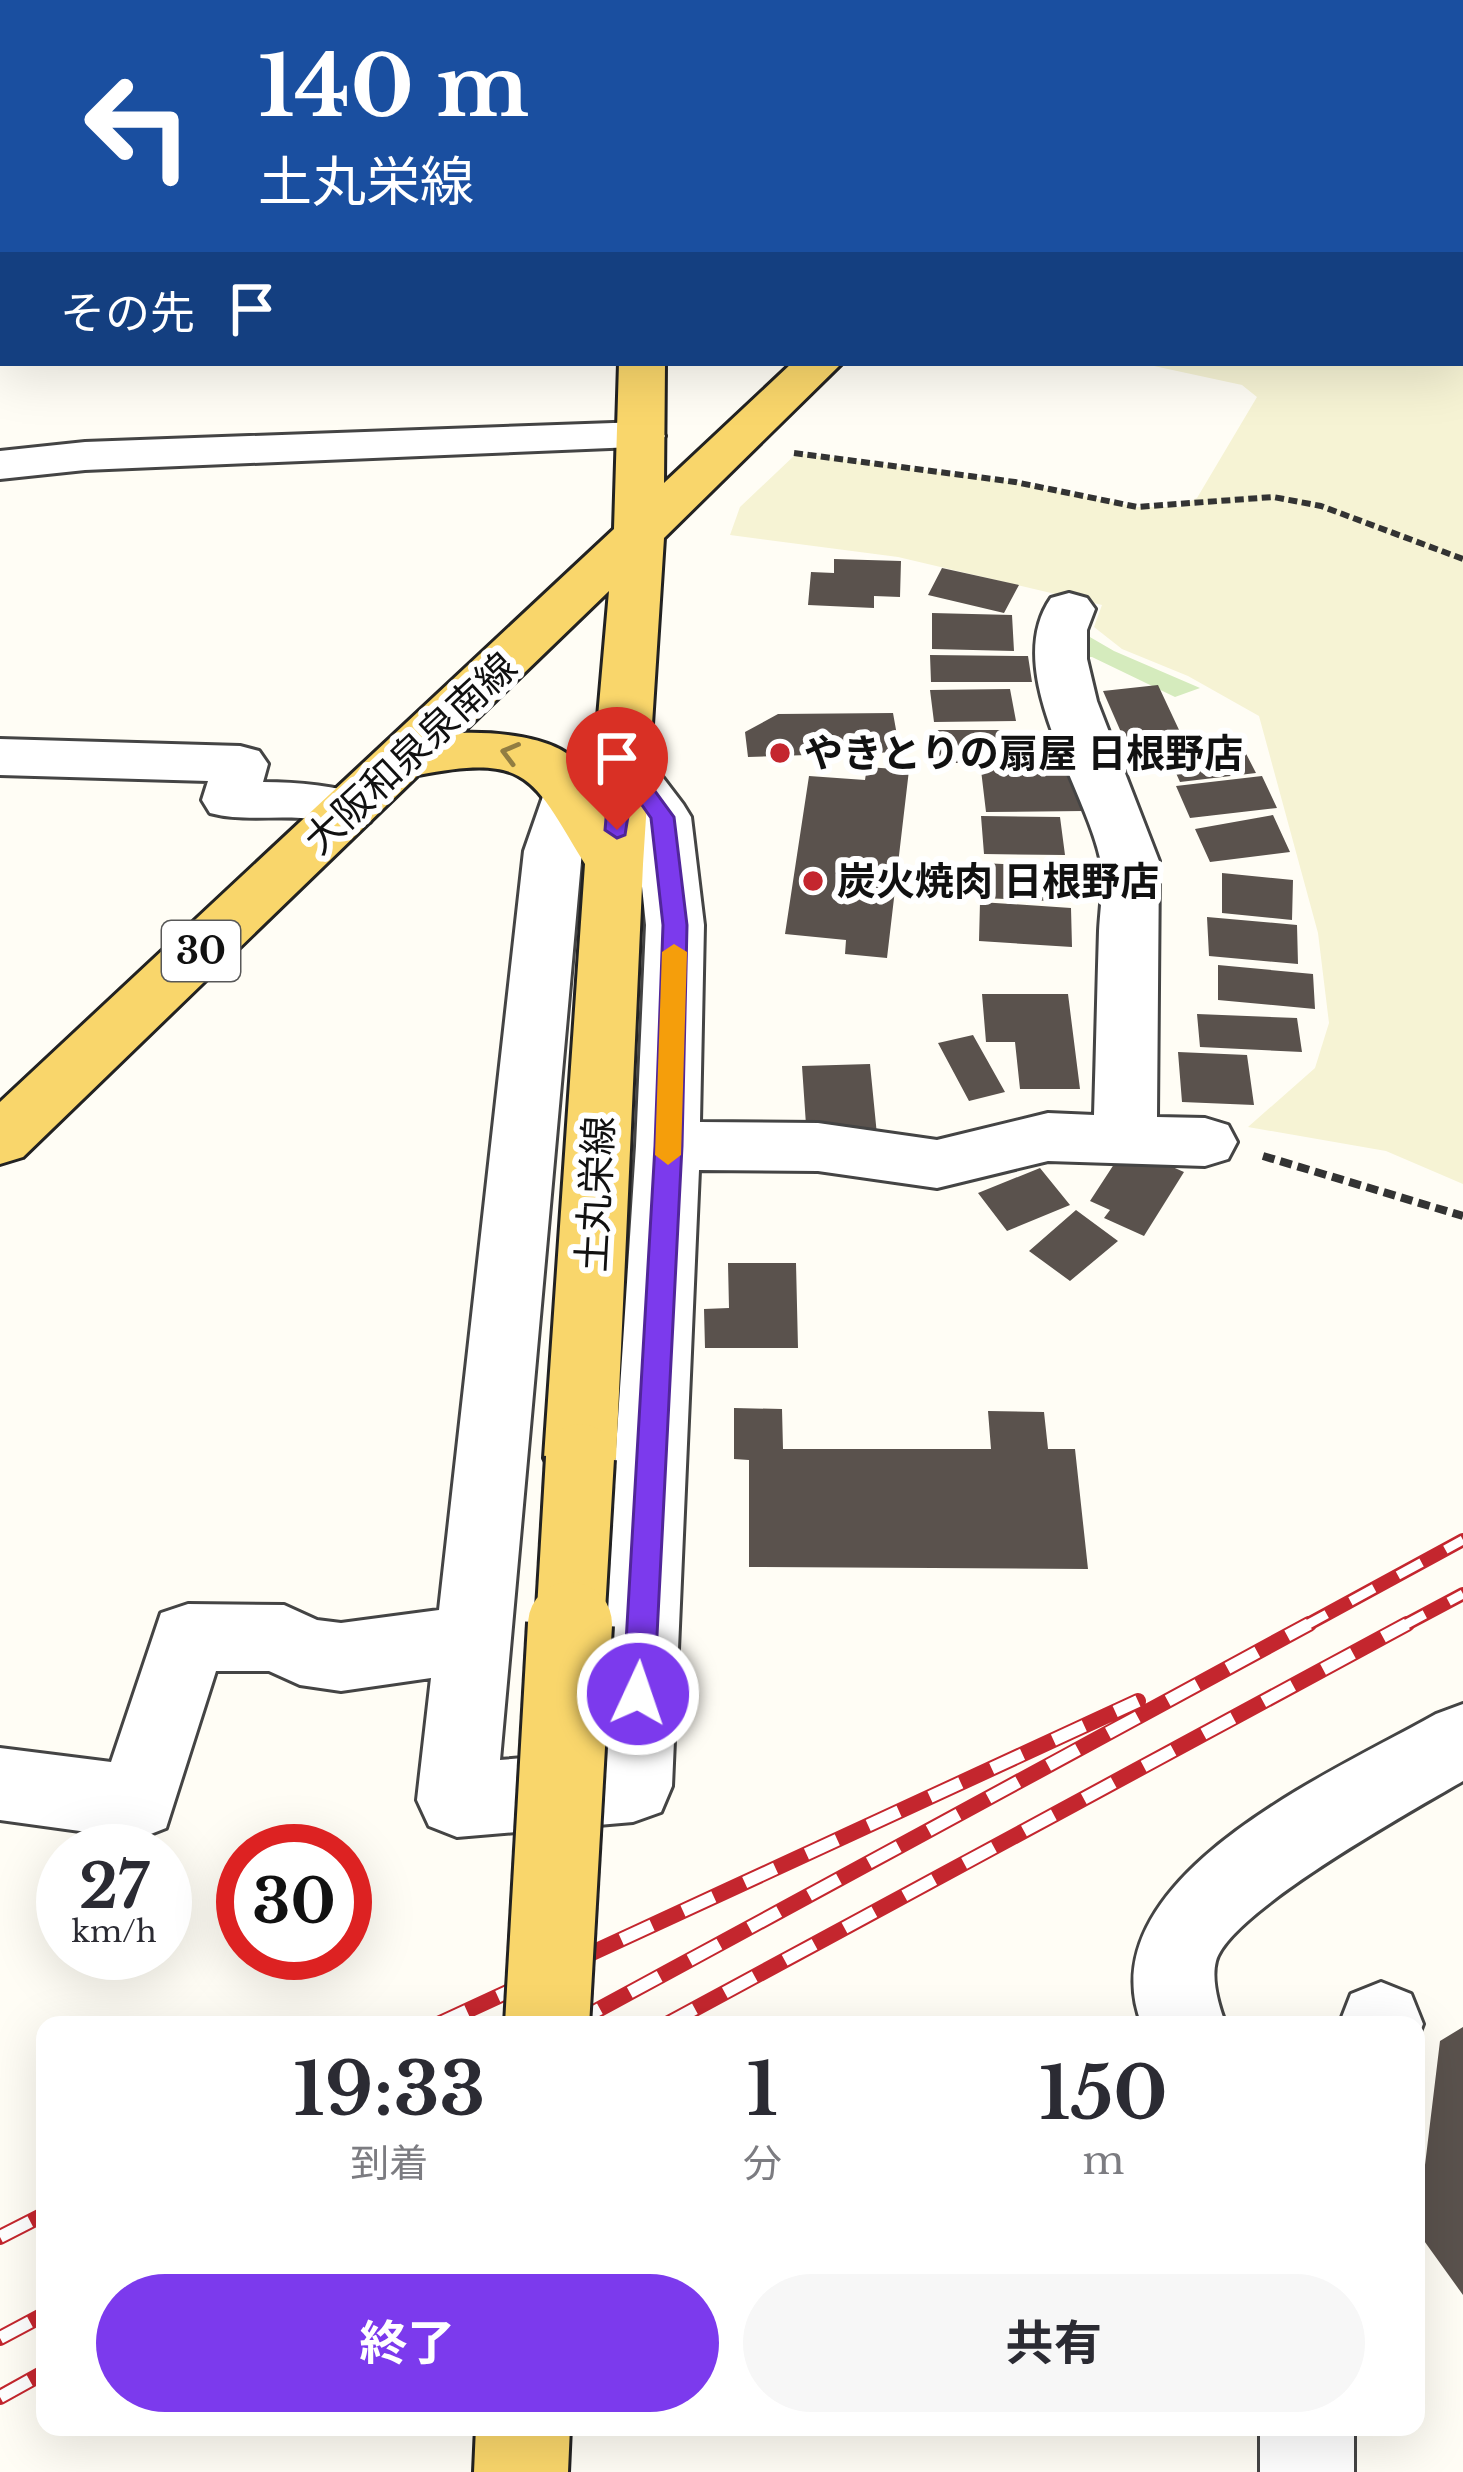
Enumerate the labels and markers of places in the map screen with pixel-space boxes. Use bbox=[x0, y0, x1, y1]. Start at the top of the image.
pin bbox=[566, 707, 668, 830]
place label: やきとりの扇屋 日根野店 bbox=[804, 729, 1243, 778]
marker: やきとりの扇屋 日根野店 bbox=[767, 740, 793, 766]
place label: 炭火焼肉 日根野店 bbox=[837, 857, 1159, 906]
marker: 炭火焼肉 日根野店 bbox=[800, 868, 826, 894]

